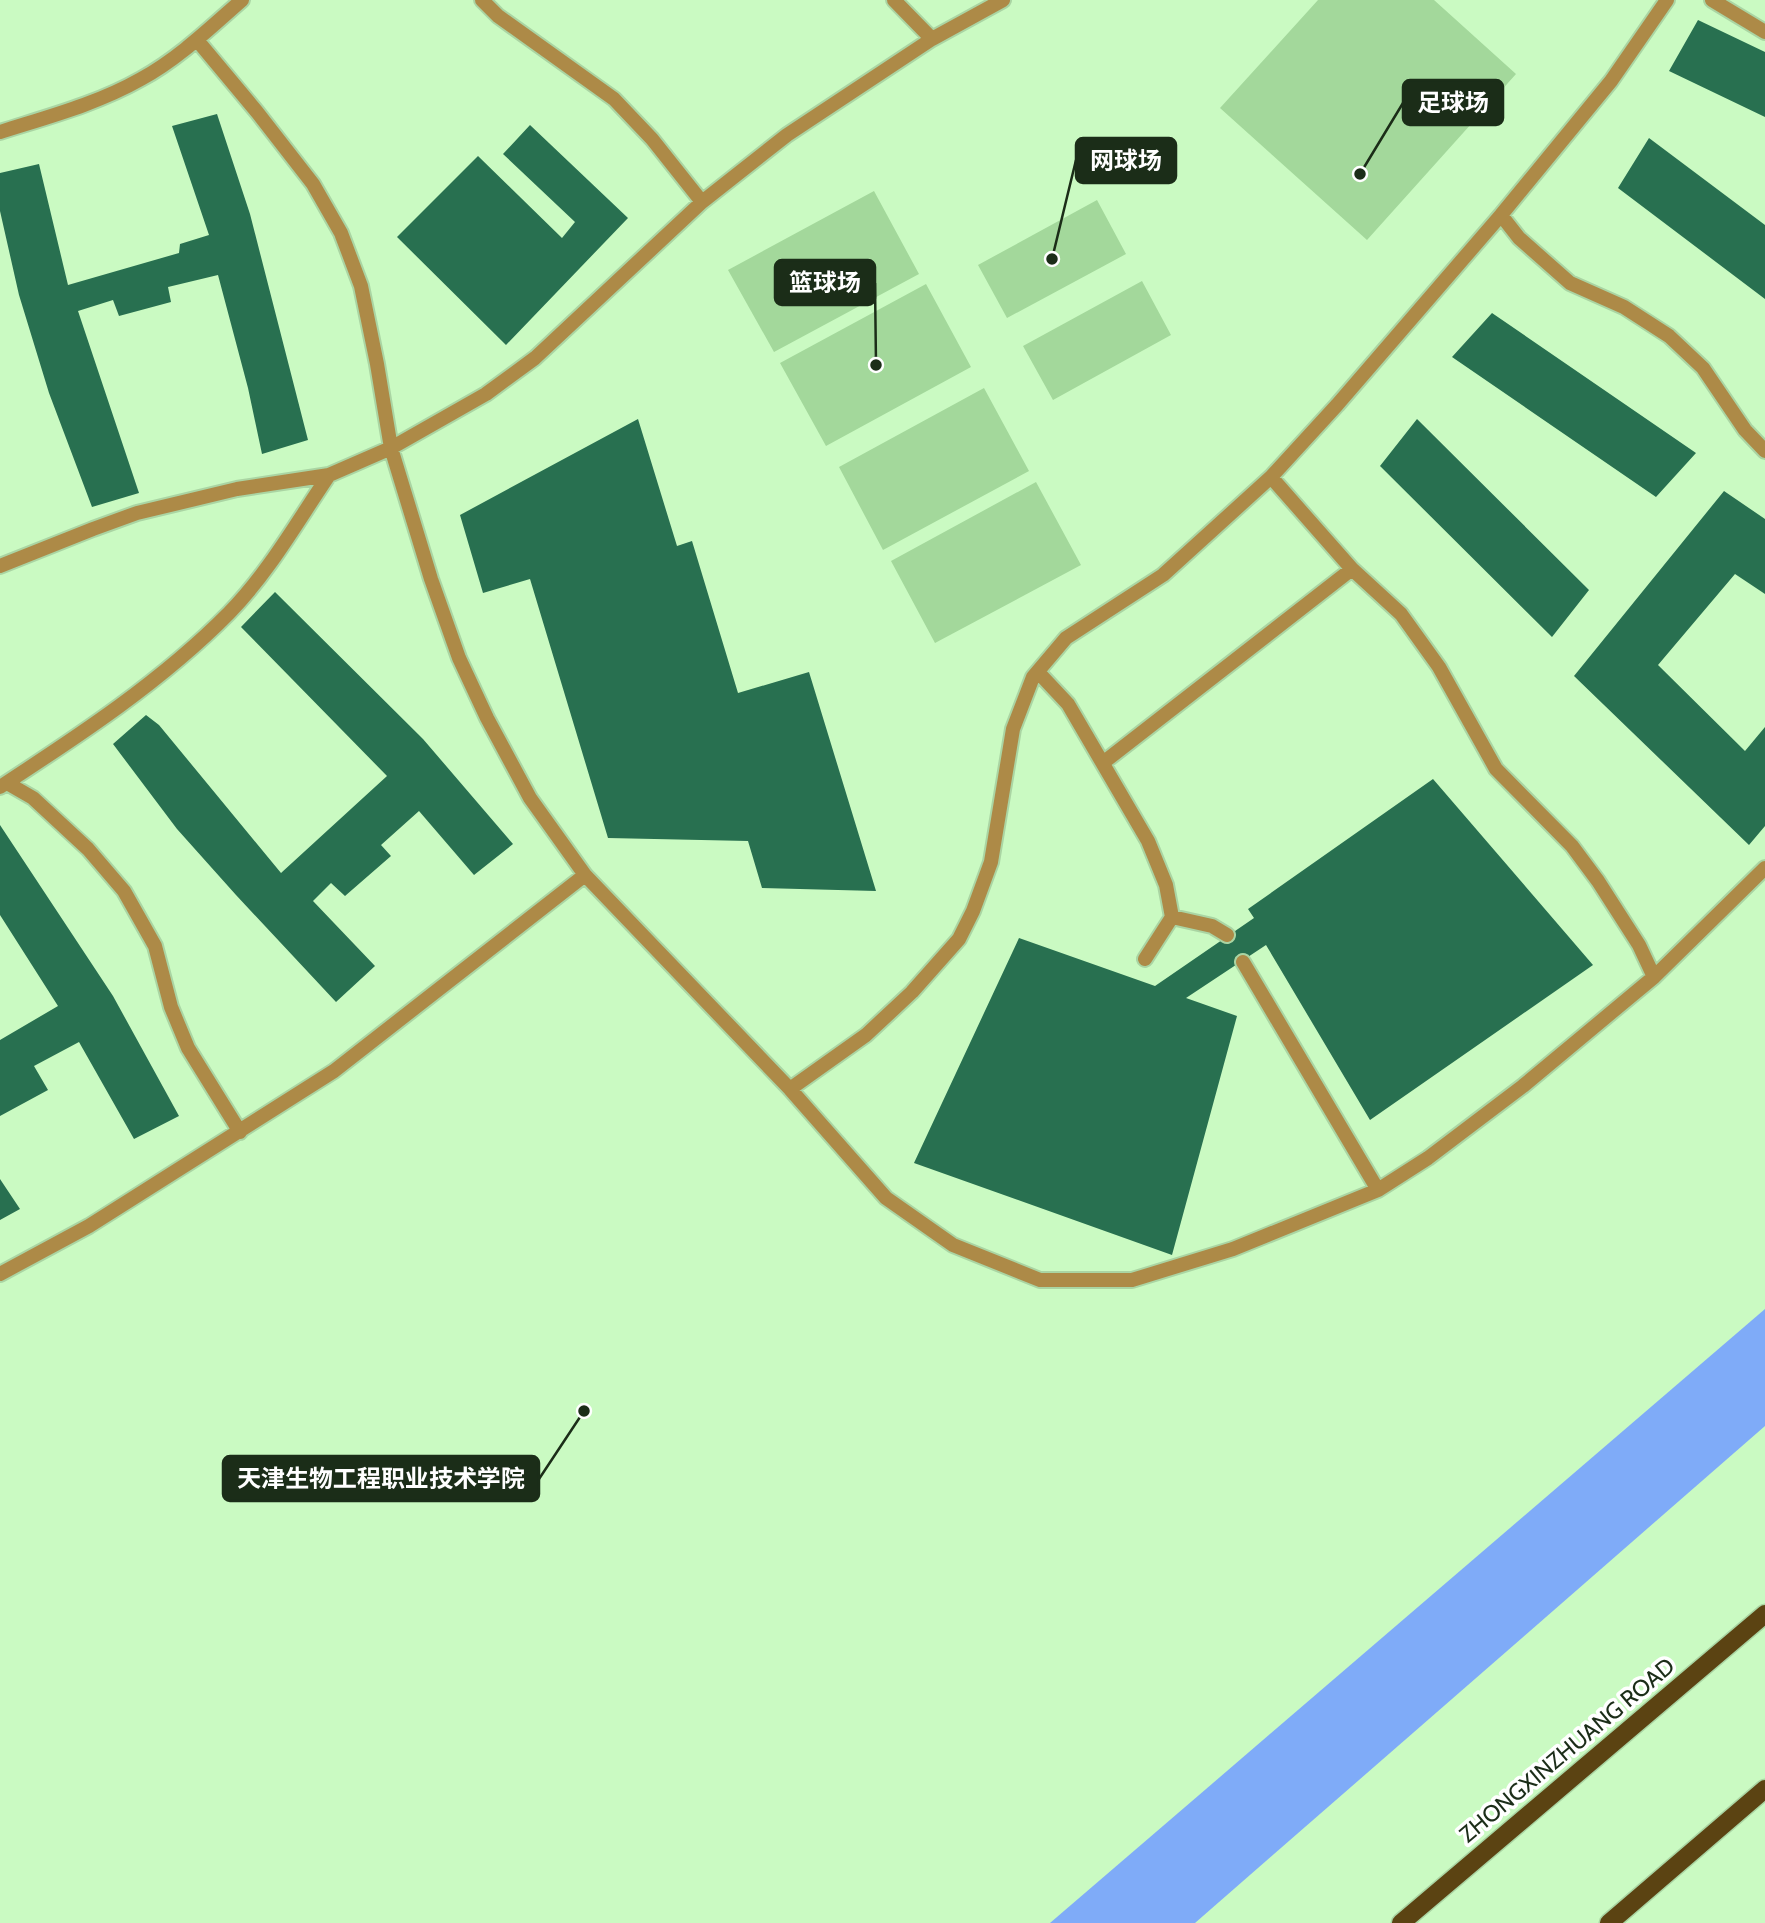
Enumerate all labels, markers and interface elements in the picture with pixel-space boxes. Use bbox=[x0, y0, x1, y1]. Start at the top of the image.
callout: 足球场 bbox=[1403, 80, 1503, 125]
text: 足球场 bbox=[1417, 88, 1489, 117]
callout: 网球场 bbox=[1076, 138, 1176, 183]
text: 网球场 bbox=[1090, 146, 1162, 175]
callout: 篮球场 bbox=[775, 260, 875, 305]
text: 篮球场 bbox=[789, 268, 861, 297]
callout: 天津生物工程职业技术学院 bbox=[223, 1456, 539, 1501]
text: 天津生物工程职业技术学院 bbox=[237, 1464, 525, 1493]
street label: ZHONGXINZHUANG ROAD bbox=[1454, 1652, 1680, 1848]

